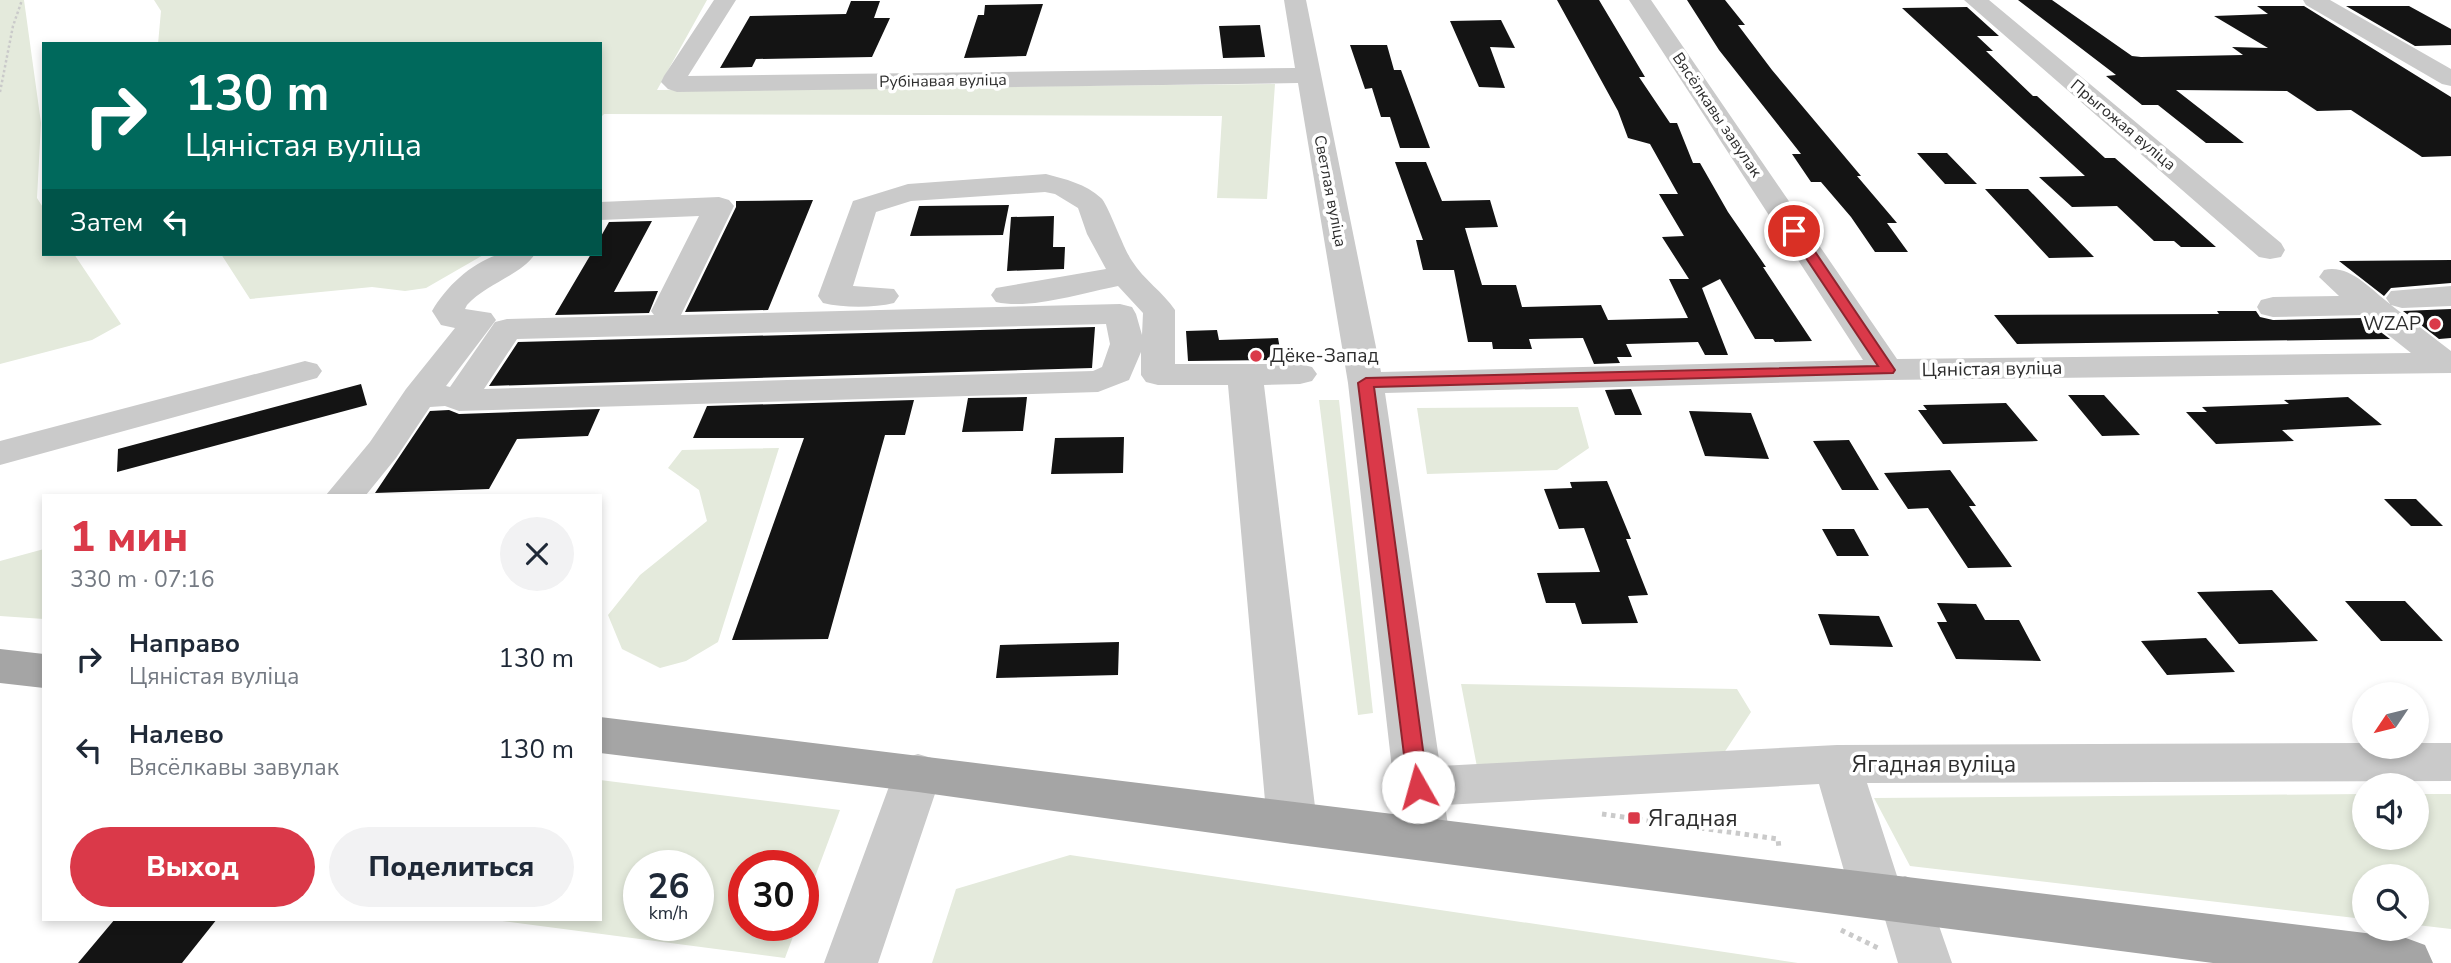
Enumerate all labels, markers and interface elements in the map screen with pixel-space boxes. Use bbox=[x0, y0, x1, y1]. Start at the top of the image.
street label: Вясёлкавы завулак bbox=[1667, 48, 1767, 182]
text: 130 m bbox=[185, 60, 329, 127]
street label: Рубінавая вуліца bbox=[879, 69, 1007, 93]
icon: right bbox=[70, 70, 161, 161]
street label: Прыгожая вуліца bbox=[2066, 74, 2180, 176]
text: Цяністая вуліца bbox=[185, 124, 422, 167]
street label: Светлая вуліца bbox=[1308, 133, 1352, 249]
pin bbox=[1764, 201, 1824, 261]
icon: left bbox=[157, 203, 195, 241]
text: Затем bbox=[70, 205, 143, 240]
icon: arrive bbox=[1775, 212, 1813, 250]
place label: WZAP bbox=[2363, 311, 2421, 337]
marker: WZAP bbox=[2427, 316, 2443, 332]
place label: Дёке-Запад bbox=[1270, 343, 1379, 369]
marker: Дёке-Запад bbox=[1248, 348, 1264, 364]
street label: Цяністая вуліца bbox=[1921, 355, 2063, 383]
text: 1 мин bbox=[70, 509, 188, 566]
button: close bbox=[500, 517, 574, 591]
text: 330 m · 07:16 bbox=[70, 564, 215, 595]
text: Направо bbox=[129, 626, 240, 661]
icon: right bbox=[70, 640, 108, 678]
text: 130 m bbox=[498, 641, 574, 676]
text: Цяністая вуліца bbox=[129, 661, 299, 692]
north arrow bbox=[2352, 682, 2429, 760]
map controls bbox=[2352, 682, 2429, 941]
text: Налево bbox=[129, 717, 224, 752]
icon: left bbox=[70, 731, 108, 769]
text: 130 m bbox=[498, 732, 574, 767]
street label: Ягадная вуліца bbox=[1852, 749, 2016, 780]
position arrow bbox=[1381, 750, 1455, 824]
text: Вясёлкавы завулак bbox=[129, 752, 339, 783]
button: sound bbox=[2352, 773, 2429, 850]
place label: Ягадная bbox=[1648, 803, 1738, 834]
marker: Ягадная bbox=[1626, 810, 1642, 826]
button: Выход bbox=[70, 827, 315, 907]
button: Поделиться bbox=[329, 827, 574, 907]
speed limit sign: 30 bbox=[728, 850, 819, 941]
text: 26 bbox=[647, 863, 690, 910]
button: search bbox=[2352, 864, 2429, 941]
text: km/h bbox=[649, 901, 688, 925]

